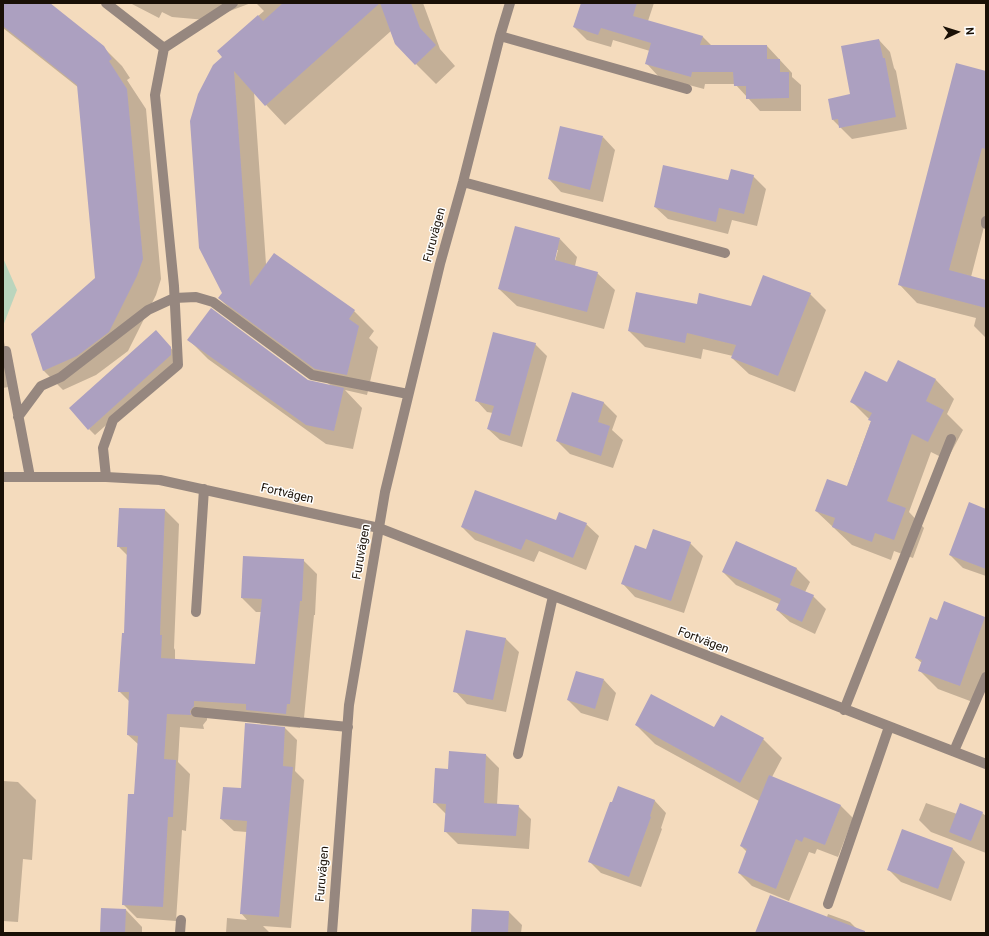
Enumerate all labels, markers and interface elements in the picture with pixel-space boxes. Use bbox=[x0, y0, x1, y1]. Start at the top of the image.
north arrow bbox=[937, 12, 977, 52]
text: N bbox=[963, 27, 976, 35]
street label: Furuvägen bbox=[421, 206, 449, 264]
street label: Fortvägen bbox=[259, 481, 315, 507]
street label: Furuvägen bbox=[350, 523, 374, 581]
street label: Fortvägen bbox=[675, 625, 731, 657]
street label: Furuvägen bbox=[313, 846, 333, 902]

